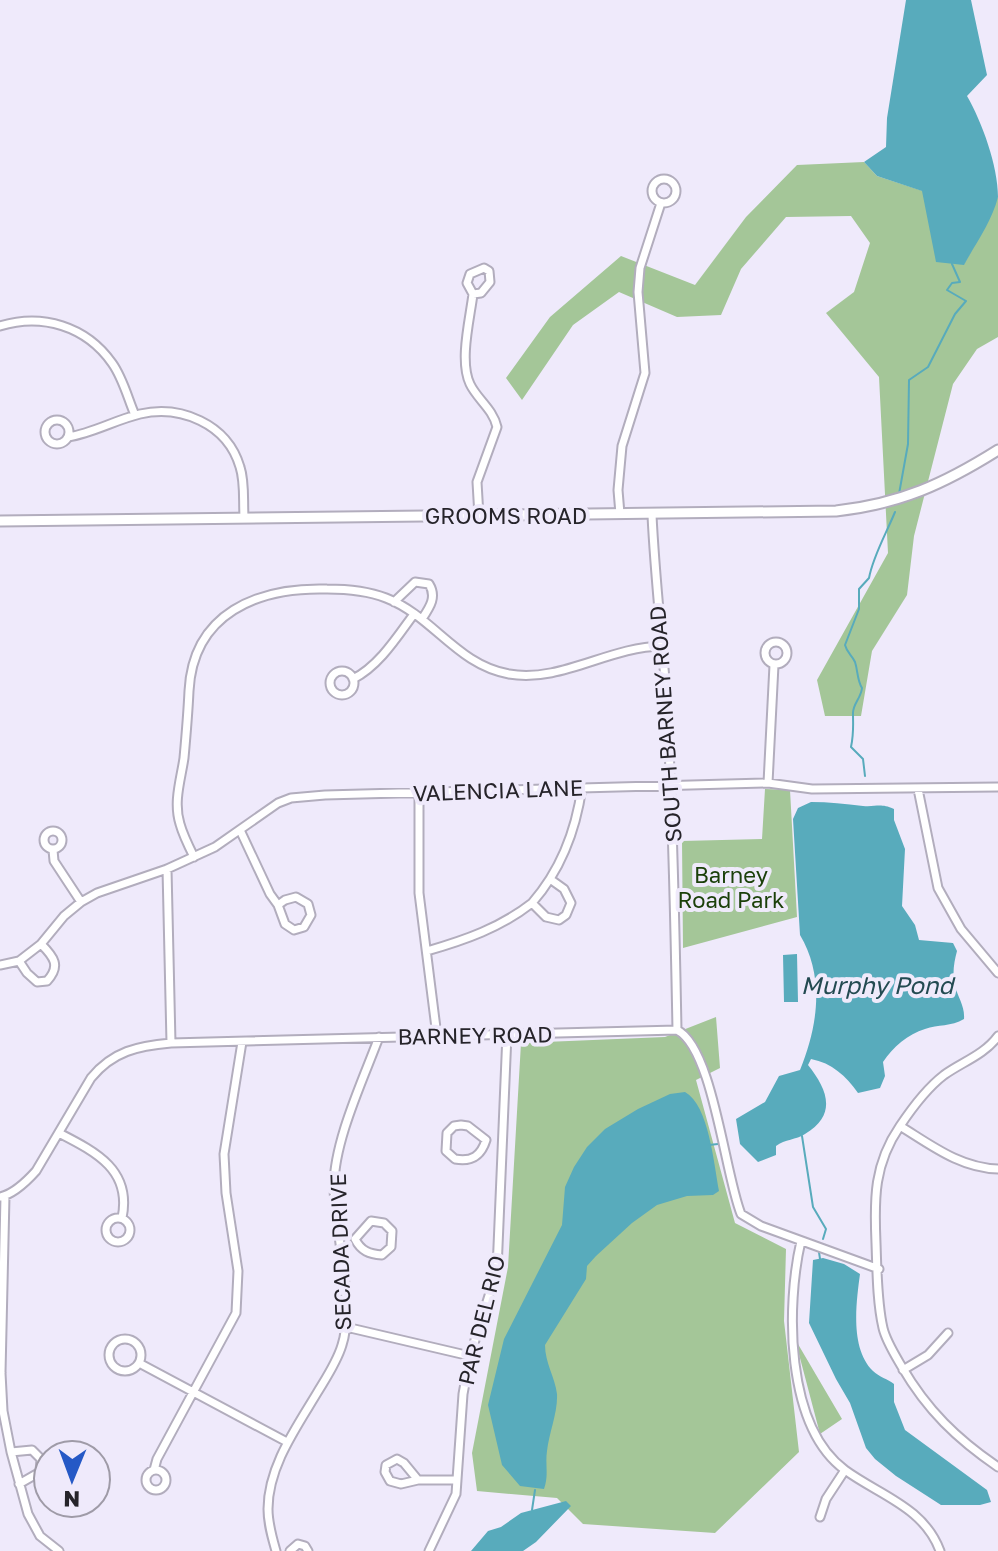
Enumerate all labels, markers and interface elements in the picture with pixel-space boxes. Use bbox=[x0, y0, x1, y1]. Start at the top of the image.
street label: GROOMS ROAD bbox=[425, 502, 587, 529]
street label: SOUTH BARNEY ROAD bbox=[643, 605, 687, 843]
street label: VALENCIA LANE bbox=[412, 774, 584, 806]
park label: Barney Road Park bbox=[677, 861, 785, 913]
water label: Murphy Pond bbox=[801, 970, 956, 1000]
street label: BARNEY ROAD bbox=[397, 1020, 553, 1050]
street label: SECADA DRIVE bbox=[324, 1173, 356, 1331]
street label: PAR DEL RIO bbox=[452, 1252, 510, 1388]
north arrow bbox=[32, 1439, 112, 1519]
text: N bbox=[63, 1486, 80, 1513]

